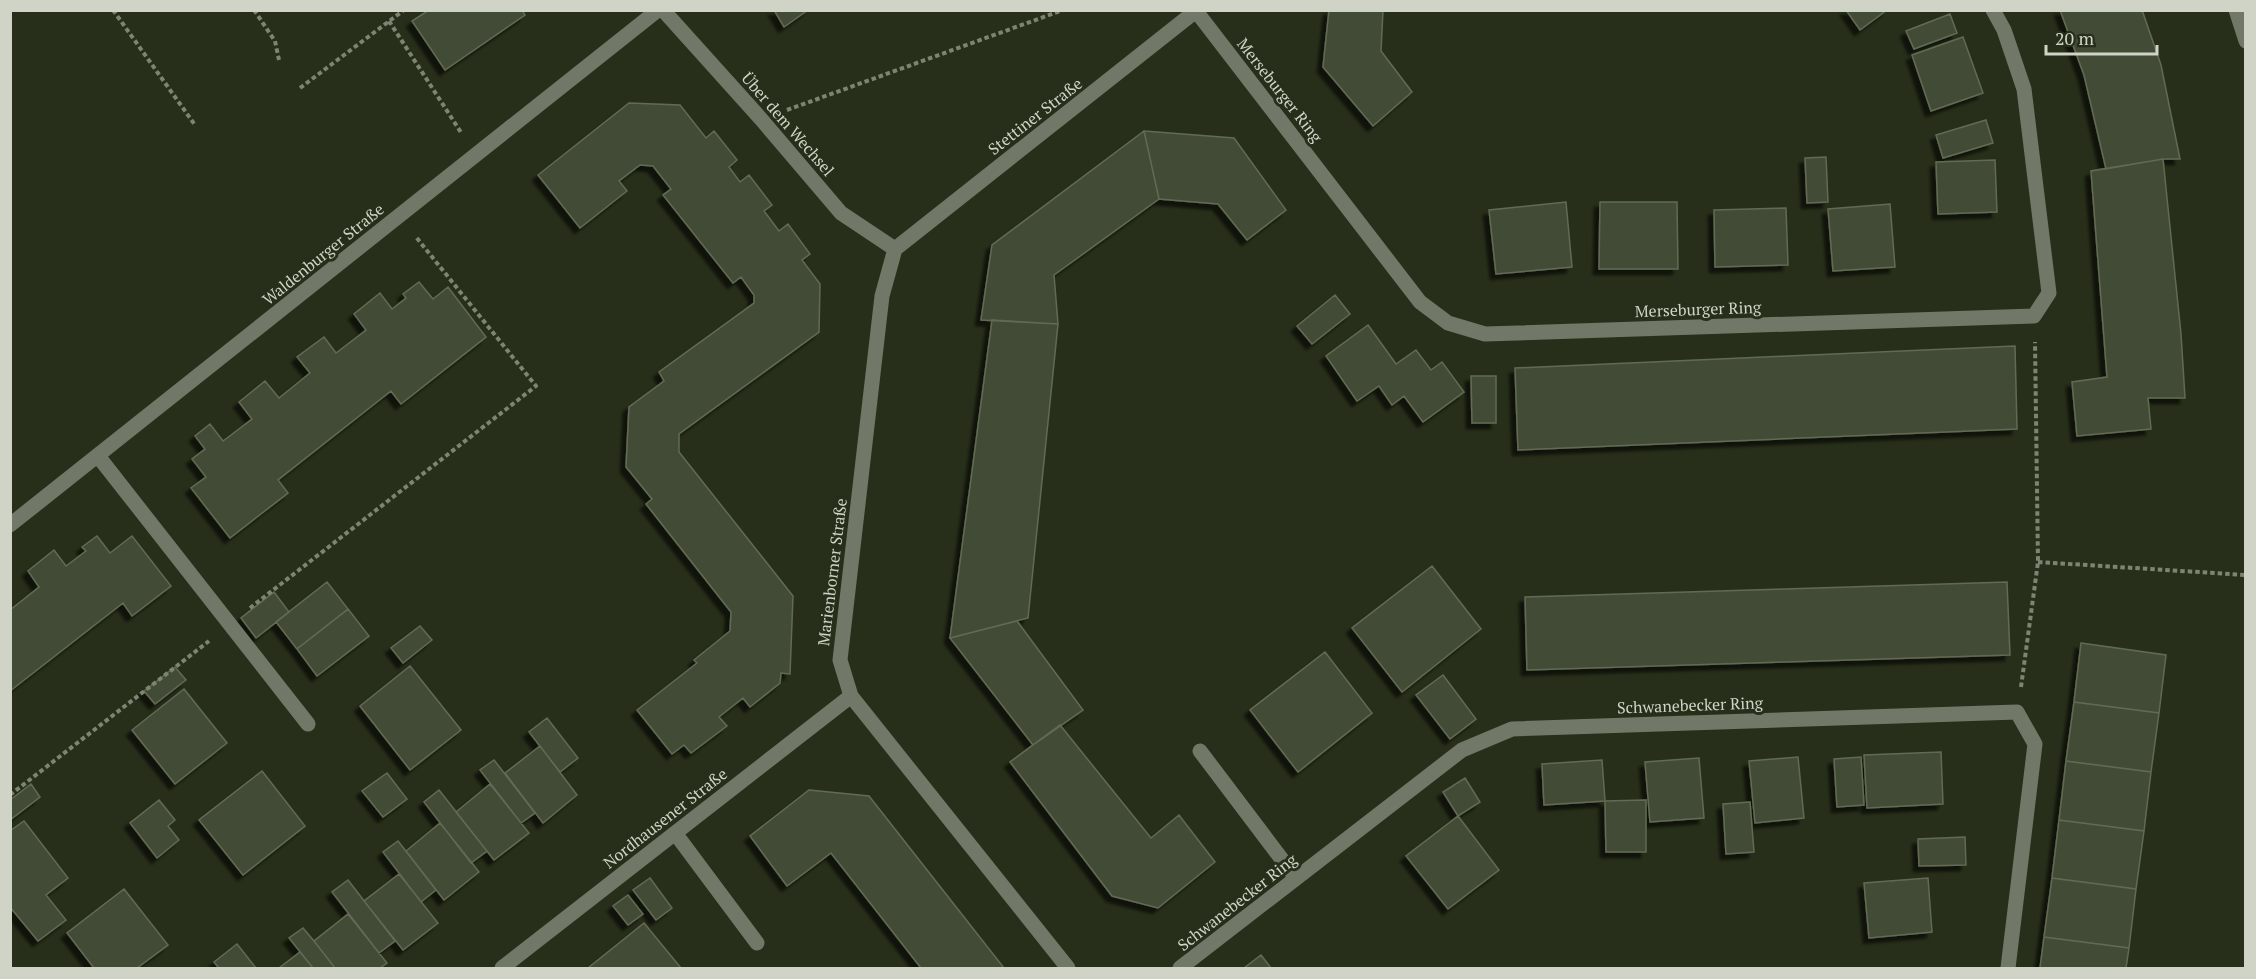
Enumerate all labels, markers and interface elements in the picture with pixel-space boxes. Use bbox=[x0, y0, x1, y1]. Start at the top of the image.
scale bar bbox=[2046, 18, 2157, 56]
text: 20 m bbox=[2055, 26, 2095, 50]
street label: Merseburger Ring bbox=[1232, 33, 1328, 147]
street label: Über dem Wechsel bbox=[737, 67, 839, 181]
street label: Stettiner Straße bbox=[983, 72, 1087, 160]
street label: Waldenburger Straße bbox=[257, 198, 389, 310]
street label: Merseburger Ring bbox=[1634, 296, 1762, 322]
street label: Marienborner Straße bbox=[812, 497, 852, 647]
street label: Schwanebecker Ring bbox=[1617, 691, 1764, 719]
street label: Nordhausener Straße bbox=[598, 763, 732, 873]
street label: Schwanebecker Ring bbox=[1173, 848, 1302, 956]

